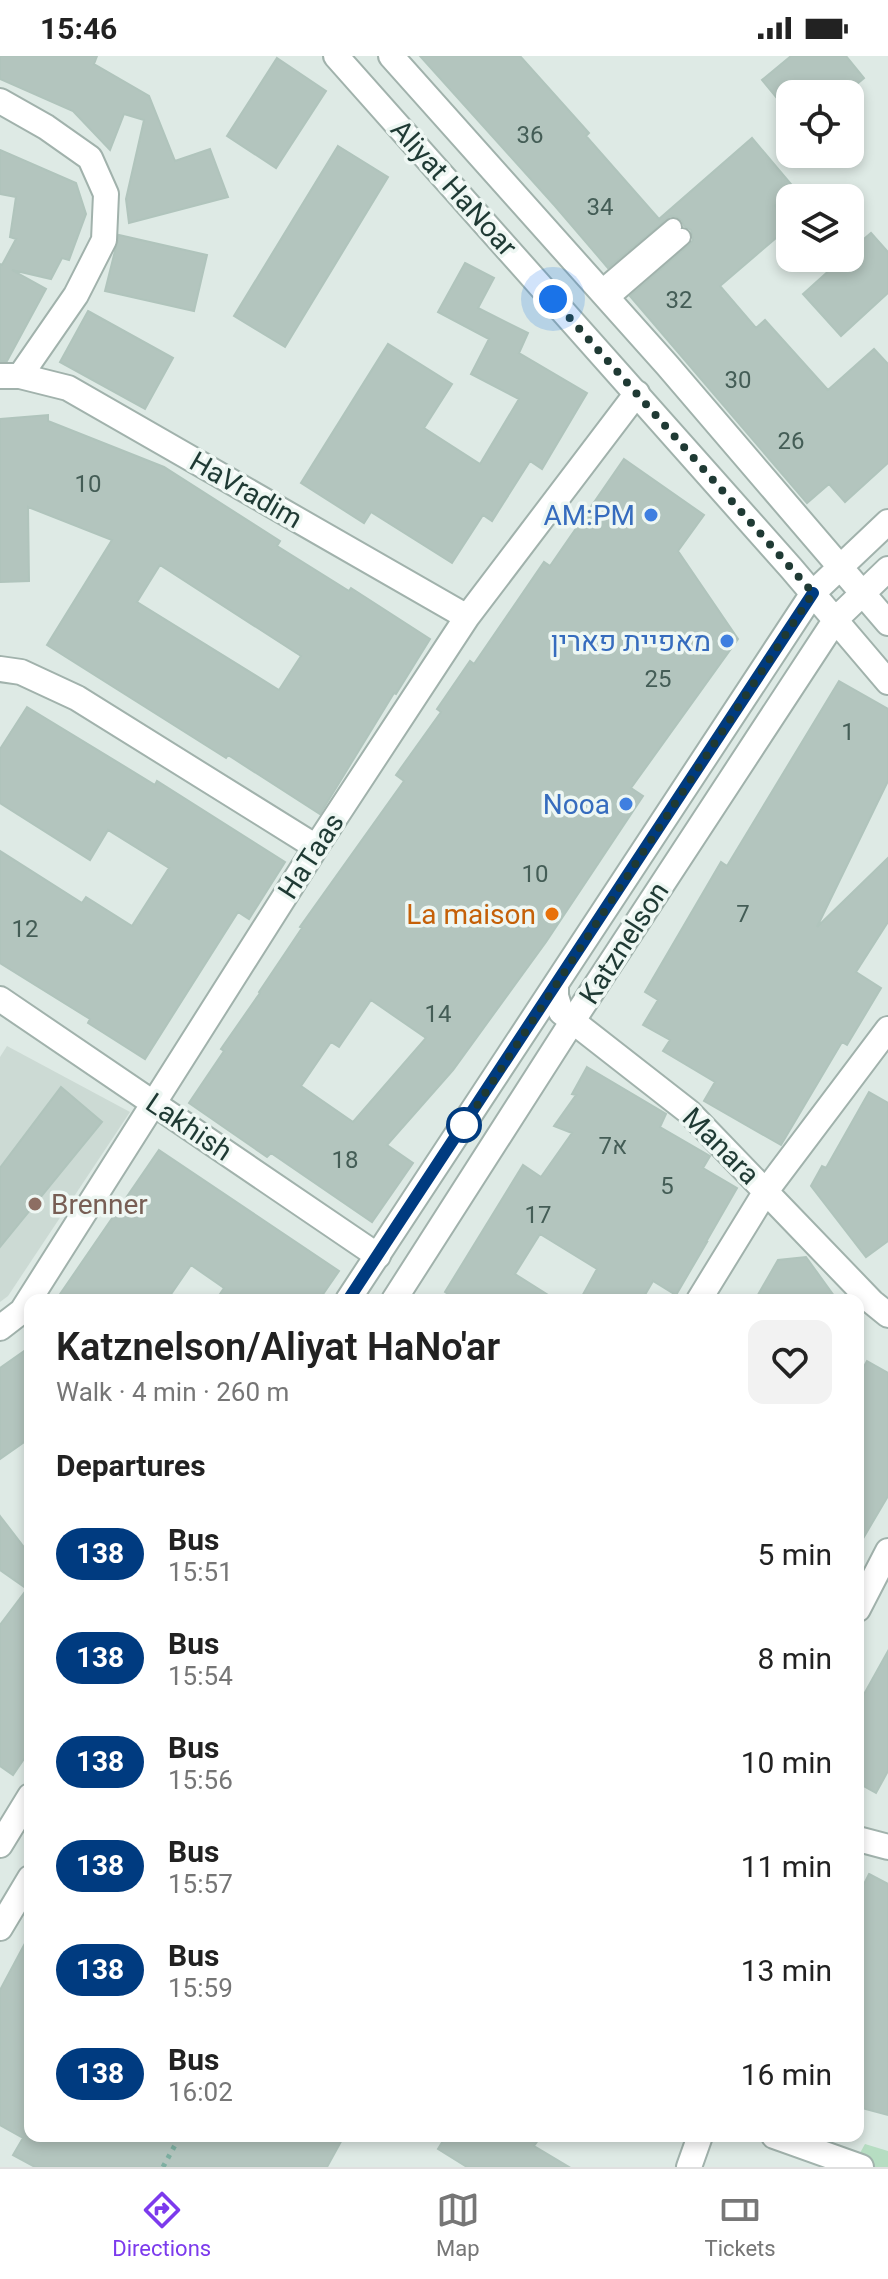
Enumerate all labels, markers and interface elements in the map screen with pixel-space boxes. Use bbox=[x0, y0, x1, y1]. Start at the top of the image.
text: 15:46 bbox=[40, 11, 117, 46]
map controls bbox=[776, 80, 864, 272]
button: locate bbox=[776, 80, 864, 168]
street label: Aliyat HaNoar bbox=[384, 113, 524, 263]
house number: 36 bbox=[517, 121, 543, 149]
button: layers bbox=[776, 184, 864, 272]
house number: 34 bbox=[587, 193, 613, 221]
your location bbox=[533, 279, 573, 319]
house number: 32 bbox=[666, 286, 692, 314]
house number: 30 bbox=[725, 366, 751, 394]
house number: 26 bbox=[778, 427, 804, 455]
street label: HaVradim bbox=[184, 445, 308, 535]
house number: 10 bbox=[75, 470, 101, 498]
place label: AM:PM bbox=[543, 499, 635, 532]
marker: AM:PM bbox=[642, 506, 660, 524]
place label: מאפיית פארין bbox=[551, 625, 711, 658]
marker: מאפיית פארין bbox=[718, 632, 736, 650]
house number: 25 bbox=[645, 665, 671, 693]
house number: 1 bbox=[841, 718, 855, 746]
place label: Nooa bbox=[543, 788, 610, 821]
marker: Nooa bbox=[617, 795, 635, 813]
street label: HaTaas bbox=[271, 807, 351, 905]
house number: 10 bbox=[522, 860, 548, 888]
street label: Katznelson bbox=[572, 876, 676, 1010]
place label: La maison bbox=[406, 898, 536, 931]
house number: 7 bbox=[736, 900, 750, 928]
marker: La maison bbox=[543, 905, 561, 923]
house number: 12 bbox=[12, 915, 38, 943]
house number: 14 bbox=[425, 1000, 451, 1028]
street label: Lakhish bbox=[140, 1086, 238, 1168]
street label: Manara bbox=[676, 1101, 766, 1191]
unlabelled marker bbox=[447, 1108, 481, 1142]
house number: 7א bbox=[599, 1132, 627, 1160]
house number: 18 bbox=[332, 1146, 358, 1174]
house number: 5 bbox=[660, 1172, 674, 1200]
place label: Brenner bbox=[51, 1188, 148, 1221]
marker: Brenner bbox=[26, 1195, 44, 1213]
house number: 17 bbox=[525, 1201, 551, 1229]
button: heart bbox=[748, 1320, 832, 1404]
text: Katznelson/Aliyat HaNo'ar bbox=[56, 1325, 500, 1369]
text: Walk · 4 min · 260 m bbox=[56, 1377, 289, 1407]
text: Departures bbox=[56, 1448, 206, 1483]
text: Bus bbox=[168, 1522, 219, 1557]
text: 138 bbox=[76, 1537, 124, 1570]
text: 5 min bbox=[758, 1537, 832, 1572]
text: 15:51 bbox=[168, 1557, 233, 1587]
text: Bus bbox=[168, 1626, 219, 1661]
text: 138 bbox=[76, 1641, 124, 1674]
text: 8 min bbox=[758, 1641, 832, 1676]
text: 15:54 bbox=[168, 1661, 233, 1691]
text: Bus bbox=[168, 1730, 219, 1765]
text: 138 bbox=[76, 1745, 124, 1778]
text: 10 min bbox=[741, 1745, 832, 1780]
text: 15:56 bbox=[168, 1765, 233, 1795]
text: Bus bbox=[168, 1834, 219, 1869]
text: 138 bbox=[76, 1849, 124, 1882]
text: 11 min bbox=[741, 1849, 832, 1884]
text: 15:57 bbox=[168, 1869, 233, 1899]
text: Bus bbox=[168, 1938, 219, 1973]
text: 138 bbox=[76, 1953, 124, 1986]
text: 13 min bbox=[741, 1953, 832, 1988]
text: 15:59 bbox=[168, 1973, 233, 2003]
text: Bus bbox=[168, 2042, 219, 2077]
text: 138 bbox=[76, 2057, 124, 2090]
text: 16 min bbox=[741, 2057, 832, 2092]
text: 16:02 bbox=[168, 2077, 233, 2107]
tab: Directions bbox=[112, 2188, 211, 2261]
tab: Map bbox=[436, 2188, 480, 2261]
tab: Tickets bbox=[705, 2188, 776, 2261]

